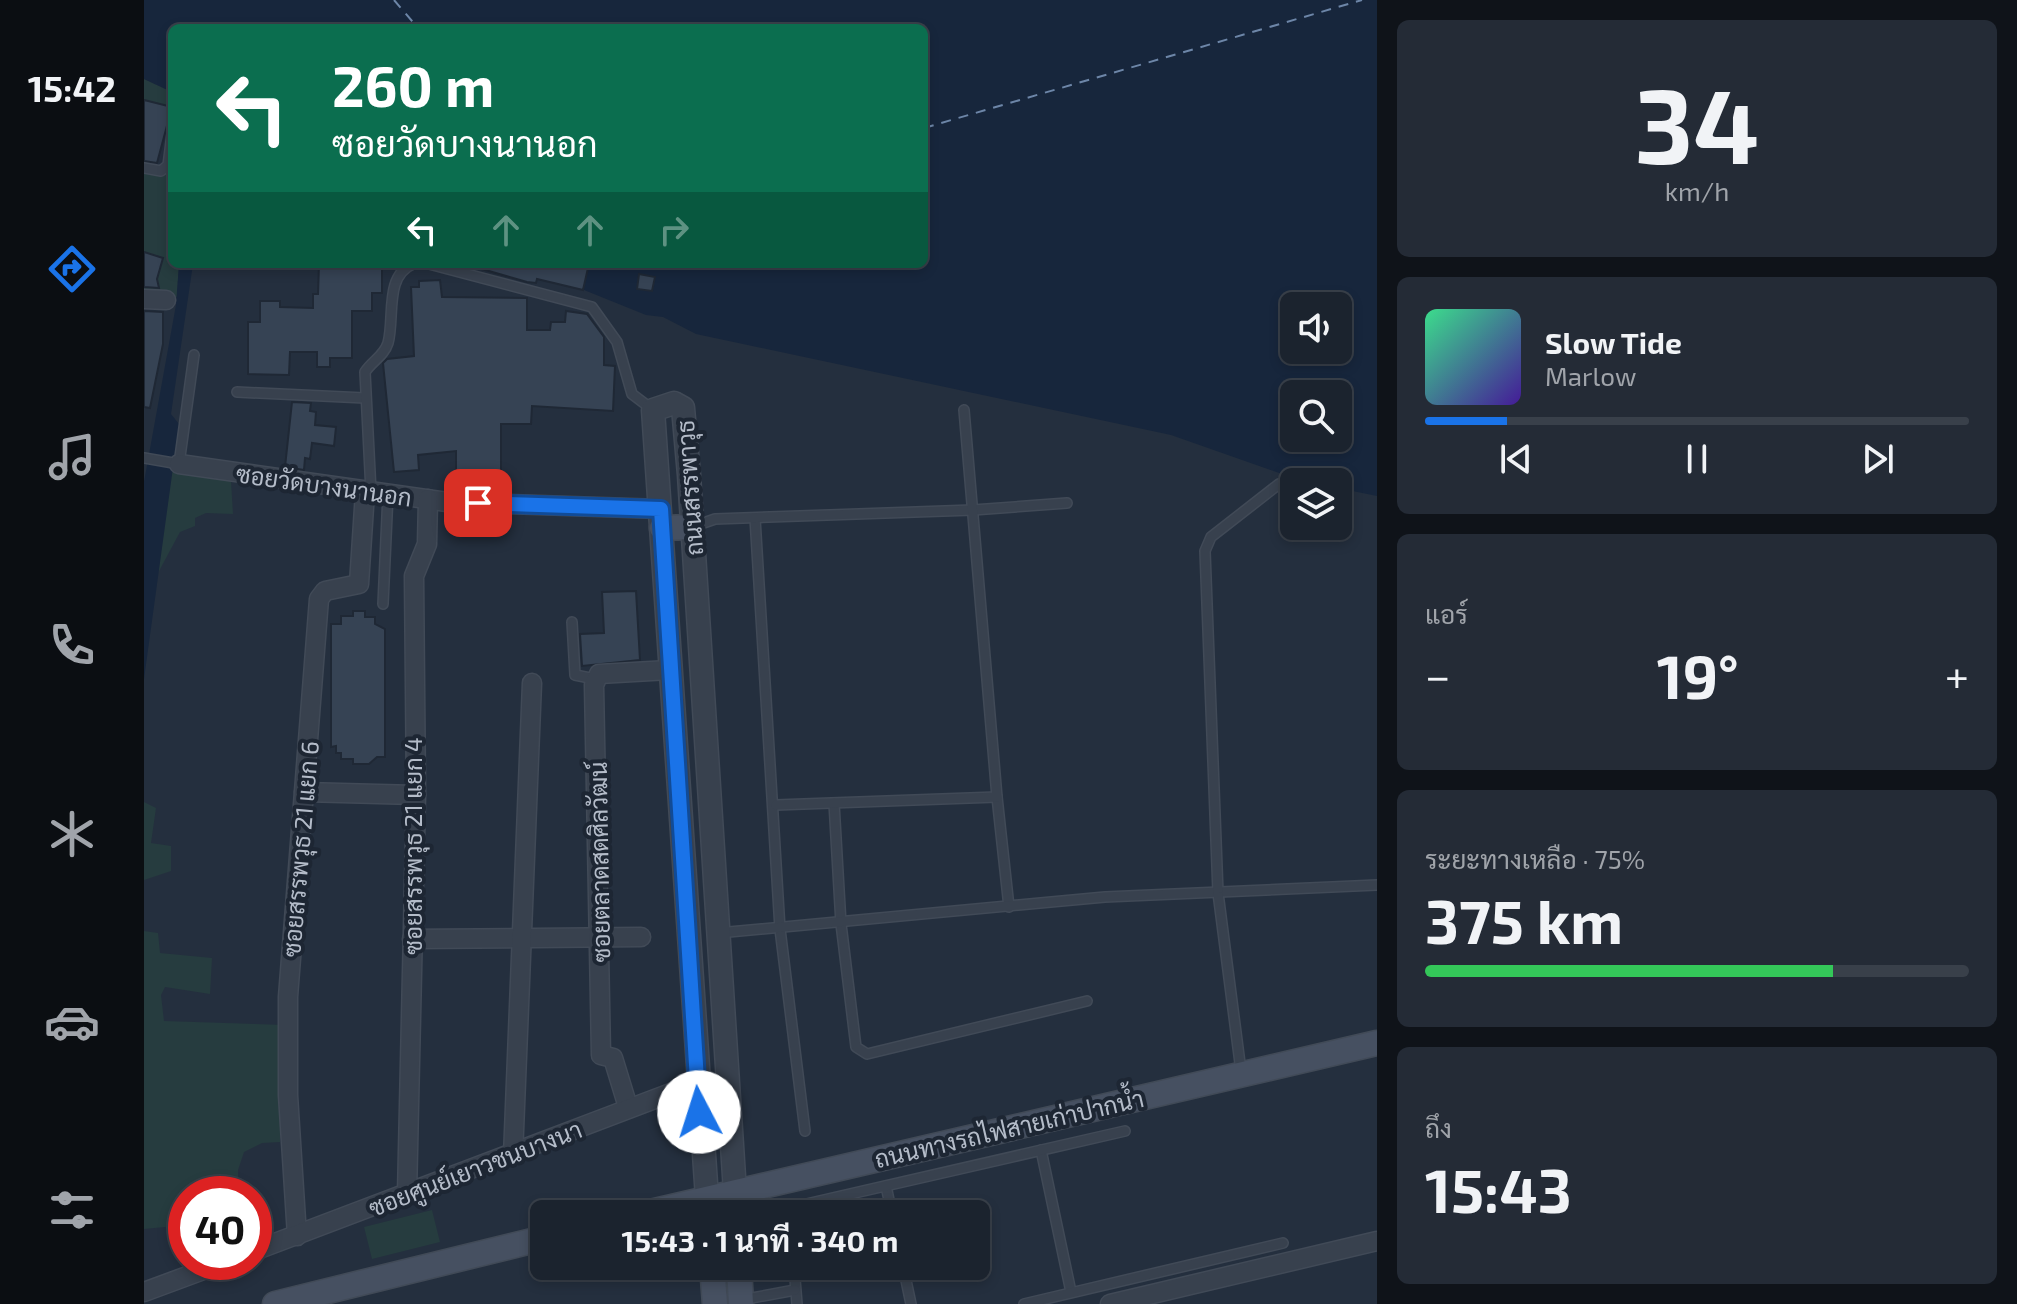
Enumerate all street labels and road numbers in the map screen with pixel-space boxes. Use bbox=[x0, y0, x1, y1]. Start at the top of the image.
street label: ถนนสรรพาวุธ bbox=[670, 419, 711, 557]
street label: ซอยวัดบางนานอก bbox=[234, 458, 414, 512]
street label: ซอยสรรพวุธ 21 แยก 4 bbox=[398, 737, 430, 955]
street label: ซอยสรรพวุธ 21 แยก 6 bbox=[276, 740, 327, 958]
street label: ซอยตลาดสดศิลวัฒน์ bbox=[583, 761, 615, 963]
street label: ถนนทางรถไฟสายเก่าปากน้ำ bbox=[871, 1079, 1146, 1173]
street label: ซอยศูนย์เยาวชนบางนา bbox=[364, 1114, 587, 1226]

